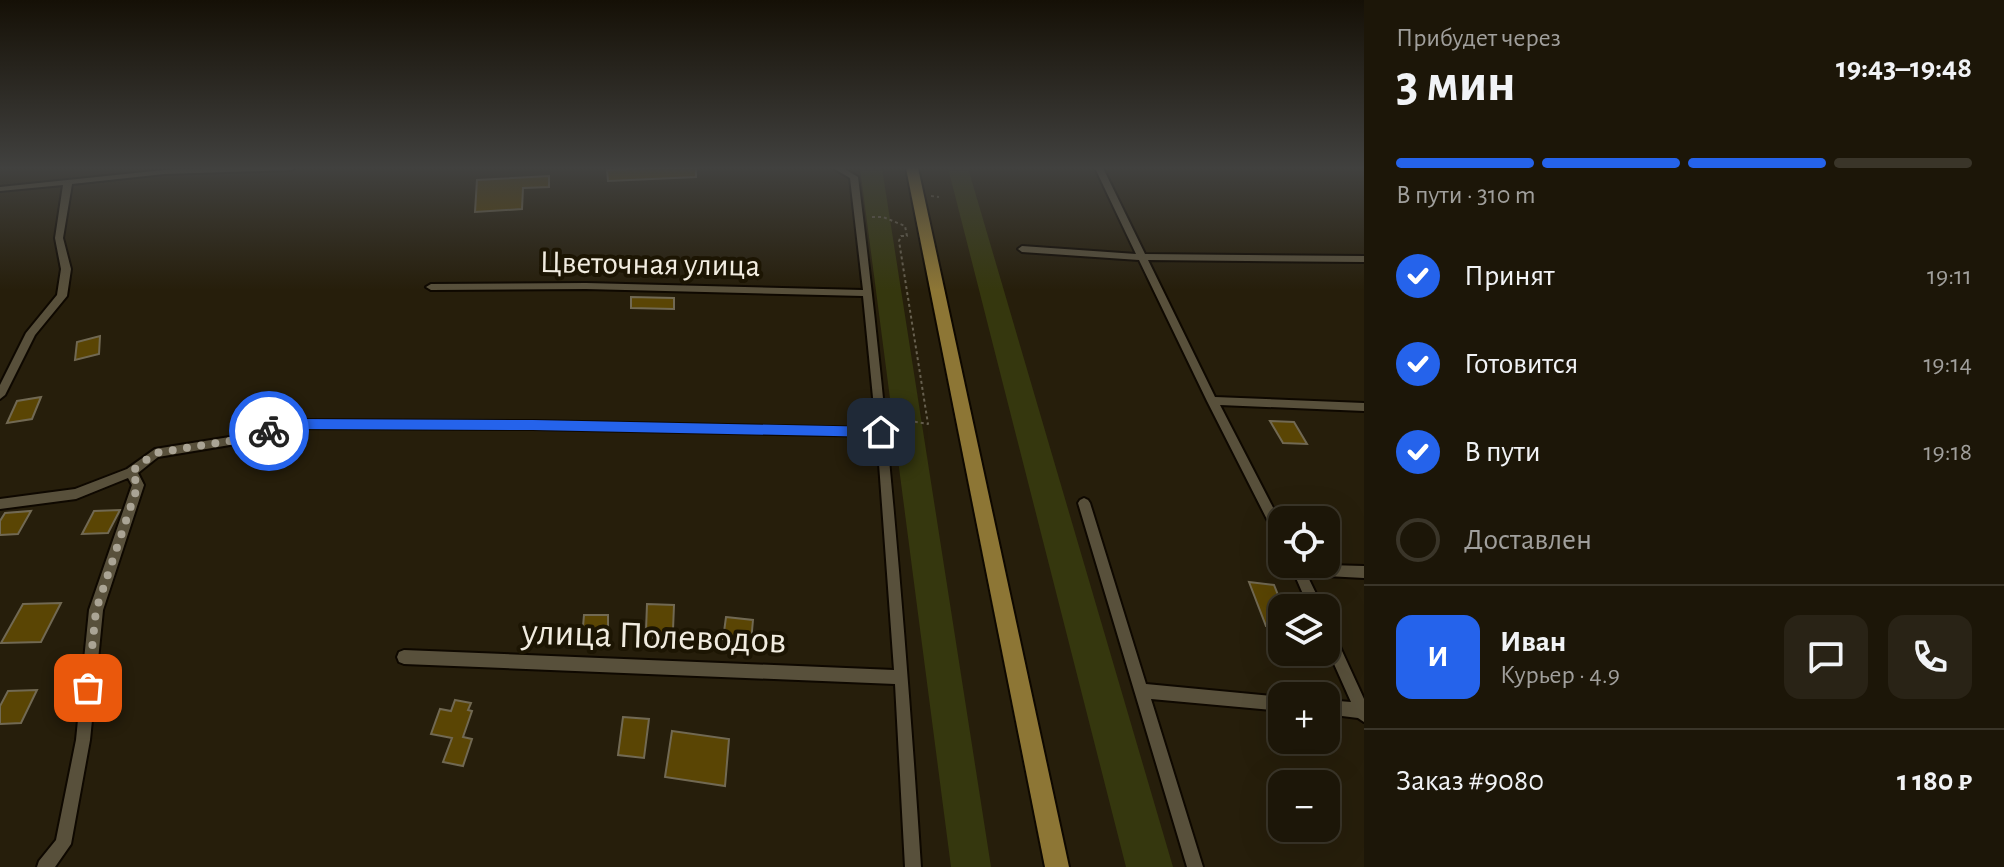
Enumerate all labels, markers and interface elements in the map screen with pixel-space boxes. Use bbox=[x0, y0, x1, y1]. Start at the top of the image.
text: Прибудет через bbox=[1396, 25, 1561, 51]
text: 19:43–19:48 bbox=[1836, 53, 1972, 83]
text: 3 мин bbox=[1396, 58, 1516, 110]
text: В пути · 310 m bbox=[1396, 182, 1535, 208]
street label: Цветочная улица bbox=[539, 246, 761, 282]
icon: check bbox=[1396, 254, 1440, 298]
text: Принят bbox=[1464, 261, 1555, 291]
text: 19:11 bbox=[1927, 263, 1972, 289]
icon: check bbox=[1396, 342, 1440, 386]
text: Готовится bbox=[1464, 349, 1578, 379]
text: 19:14 bbox=[1923, 351, 1972, 377]
courier bbox=[229, 391, 309, 471]
pin bbox=[847, 398, 915, 466]
icon: bike bbox=[247, 409, 291, 453]
icon: home bbox=[859, 410, 903, 454]
icon: check bbox=[1396, 430, 1440, 474]
text: В пути bbox=[1464, 437, 1541, 467]
text: 19:18 bbox=[1924, 439, 1972, 465]
map controls bbox=[1268, 506, 1340, 842]
button: locate bbox=[1268, 506, 1340, 578]
text: Доставлен bbox=[1464, 525, 1592, 555]
button: layers bbox=[1268, 594, 1340, 666]
street label: улица Полеводов bbox=[520, 613, 787, 661]
button: chat bbox=[1784, 615, 1868, 699]
button: phone bbox=[1888, 615, 1972, 699]
text: Иван bbox=[1500, 627, 1566, 657]
text: И bbox=[1427, 642, 1449, 672]
pin bbox=[54, 654, 122, 722]
text: Курьер · 4.9 bbox=[1500, 662, 1620, 688]
icon: bag bbox=[66, 666, 110, 710]
button: + bbox=[1268, 682, 1340, 754]
text: Заказ #9080 bbox=[1396, 766, 1544, 796]
text: 1 180 ₽ bbox=[1897, 766, 1972, 796]
button: − bbox=[1268, 770, 1340, 842]

